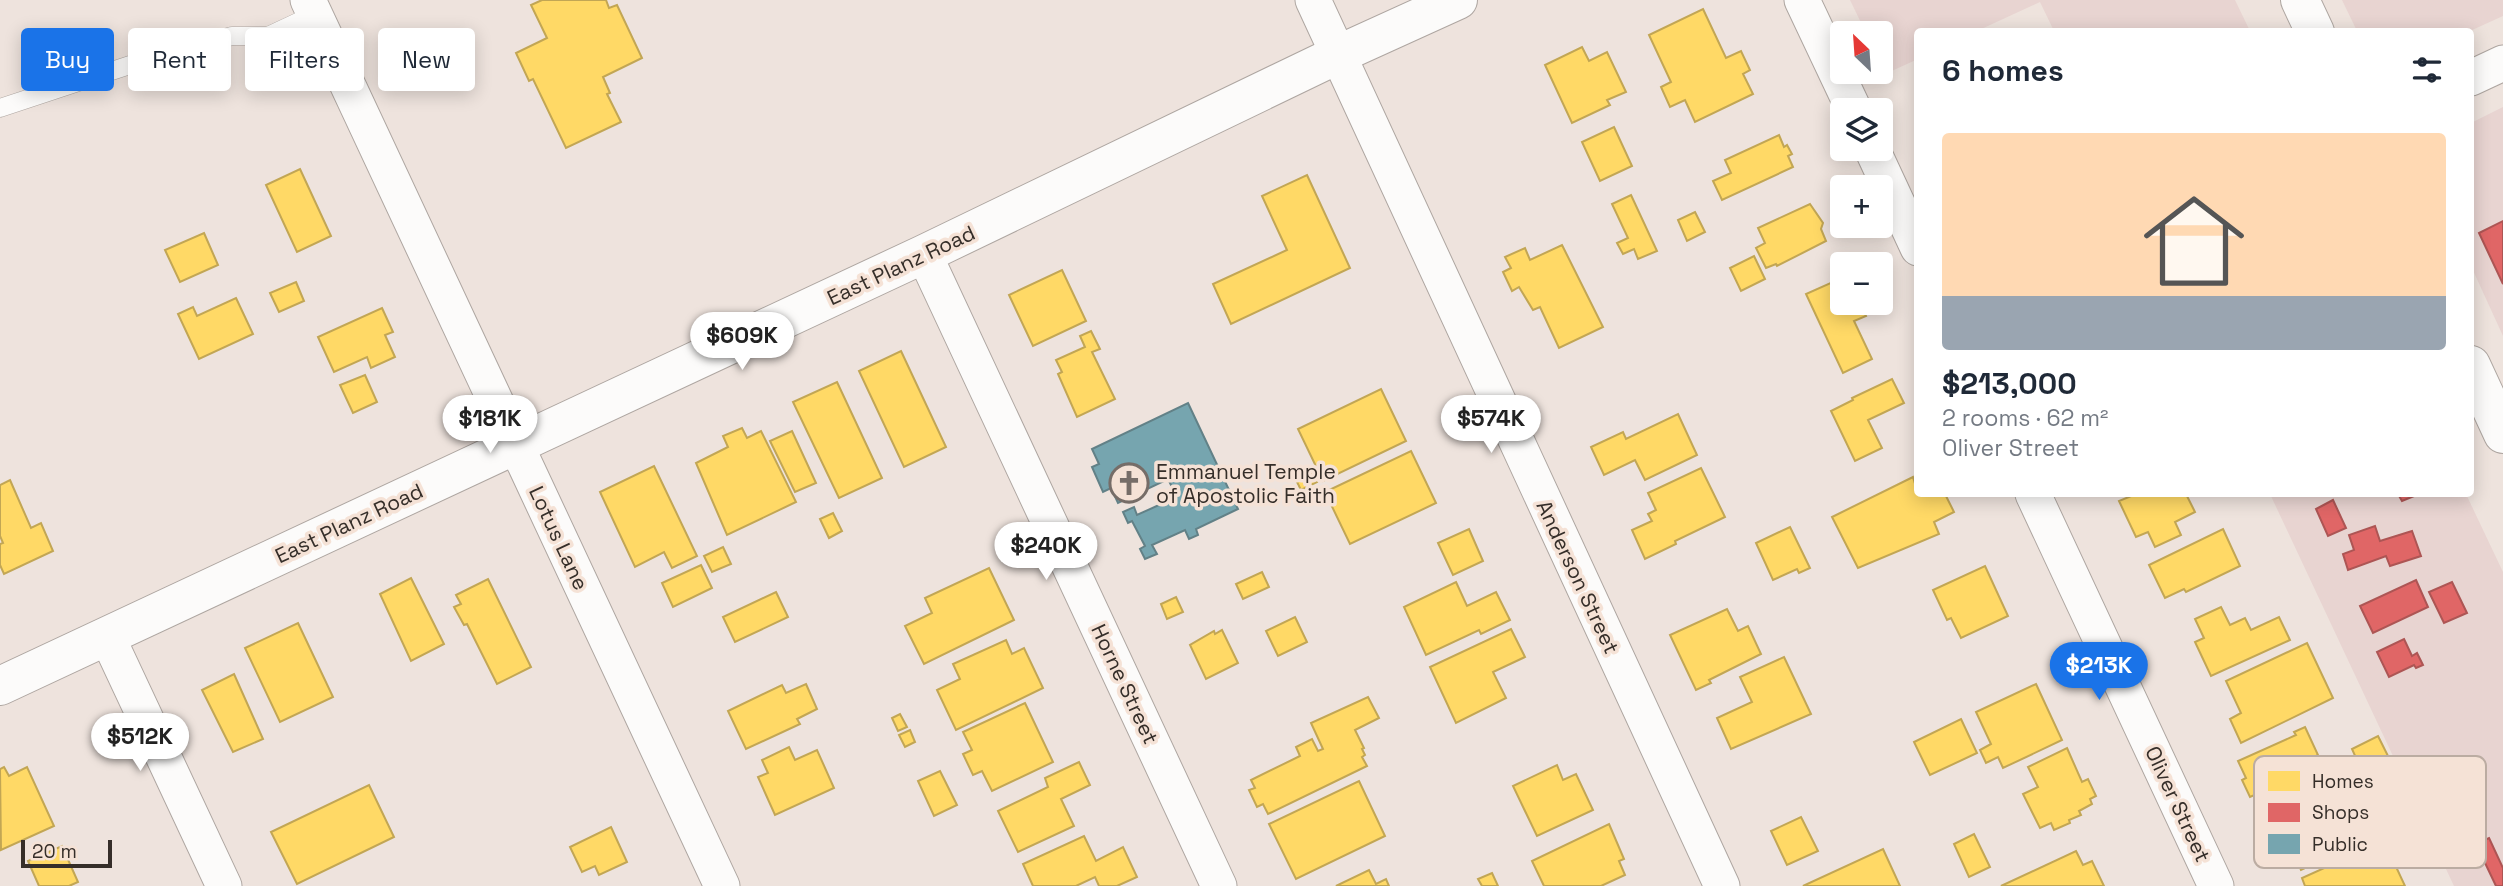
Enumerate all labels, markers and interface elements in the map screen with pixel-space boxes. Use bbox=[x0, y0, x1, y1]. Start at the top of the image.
north arrow bbox=[1830, 21, 1894, 84]
map controls bbox=[1830, 21, 1893, 315]
chip: Buy bbox=[21, 28, 114, 91]
chip: Rent bbox=[128, 28, 231, 91]
chip: Filters bbox=[245, 28, 364, 91]
chip: New bbox=[378, 28, 475, 91]
text: 6 homes bbox=[1942, 51, 2064, 90]
icon: filters bbox=[2408, 51, 2446, 89]
button: layers bbox=[1830, 98, 1893, 161]
button: + bbox=[1830, 175, 1893, 238]
icon: home bbox=[2131, 178, 2257, 304]
street label: East Planz Road bbox=[823, 219, 979, 311]
button: − bbox=[1830, 252, 1893, 315]
pin: $609K bbox=[693, 312, 791, 372]
text: $609K bbox=[706, 320, 778, 350]
text: $213,000 bbox=[1942, 364, 2077, 403]
pin: $181K bbox=[441, 396, 539, 455]
pin: $574K bbox=[1442, 396, 1540, 455]
text: $181K bbox=[459, 403, 521, 433]
text: $574K bbox=[1457, 403, 1525, 433]
text: 2 rooms · 62 m² bbox=[1942, 403, 2108, 433]
text: Oliver Street bbox=[1942, 433, 2079, 463]
place label: Emmanuel Temple of Apostolic Faith bbox=[1156, 458, 1336, 509]
church icon: Emmanuel Temple of Apostolic Faith bbox=[1108, 462, 1150, 504]
street label: East Planz Road bbox=[271, 477, 427, 569]
street label: Lotus Lane bbox=[523, 482, 595, 594]
street label: Anderson Street bbox=[1531, 496, 1625, 658]
pin: $240K bbox=[997, 522, 1095, 582]
text: $240K bbox=[1010, 530, 1082, 560]
street label: Horne Street bbox=[1085, 620, 1165, 748]
pin: $213K bbox=[2050, 642, 2148, 702]
text: $213K bbox=[2066, 650, 2132, 680]
pin: $512K bbox=[91, 714, 189, 773]
text: $512K bbox=[107, 721, 173, 751]
street label: Oliver Street bbox=[2139, 742, 2217, 866]
legend bbox=[2254, 756, 2486, 868]
text: Homes bbox=[2312, 769, 2374, 794]
text: Shops bbox=[2312, 800, 2369, 825]
text: Public bbox=[2312, 832, 2368, 857]
scale bar bbox=[21, 837, 112, 869]
text: 20 m bbox=[32, 839, 77, 864]

